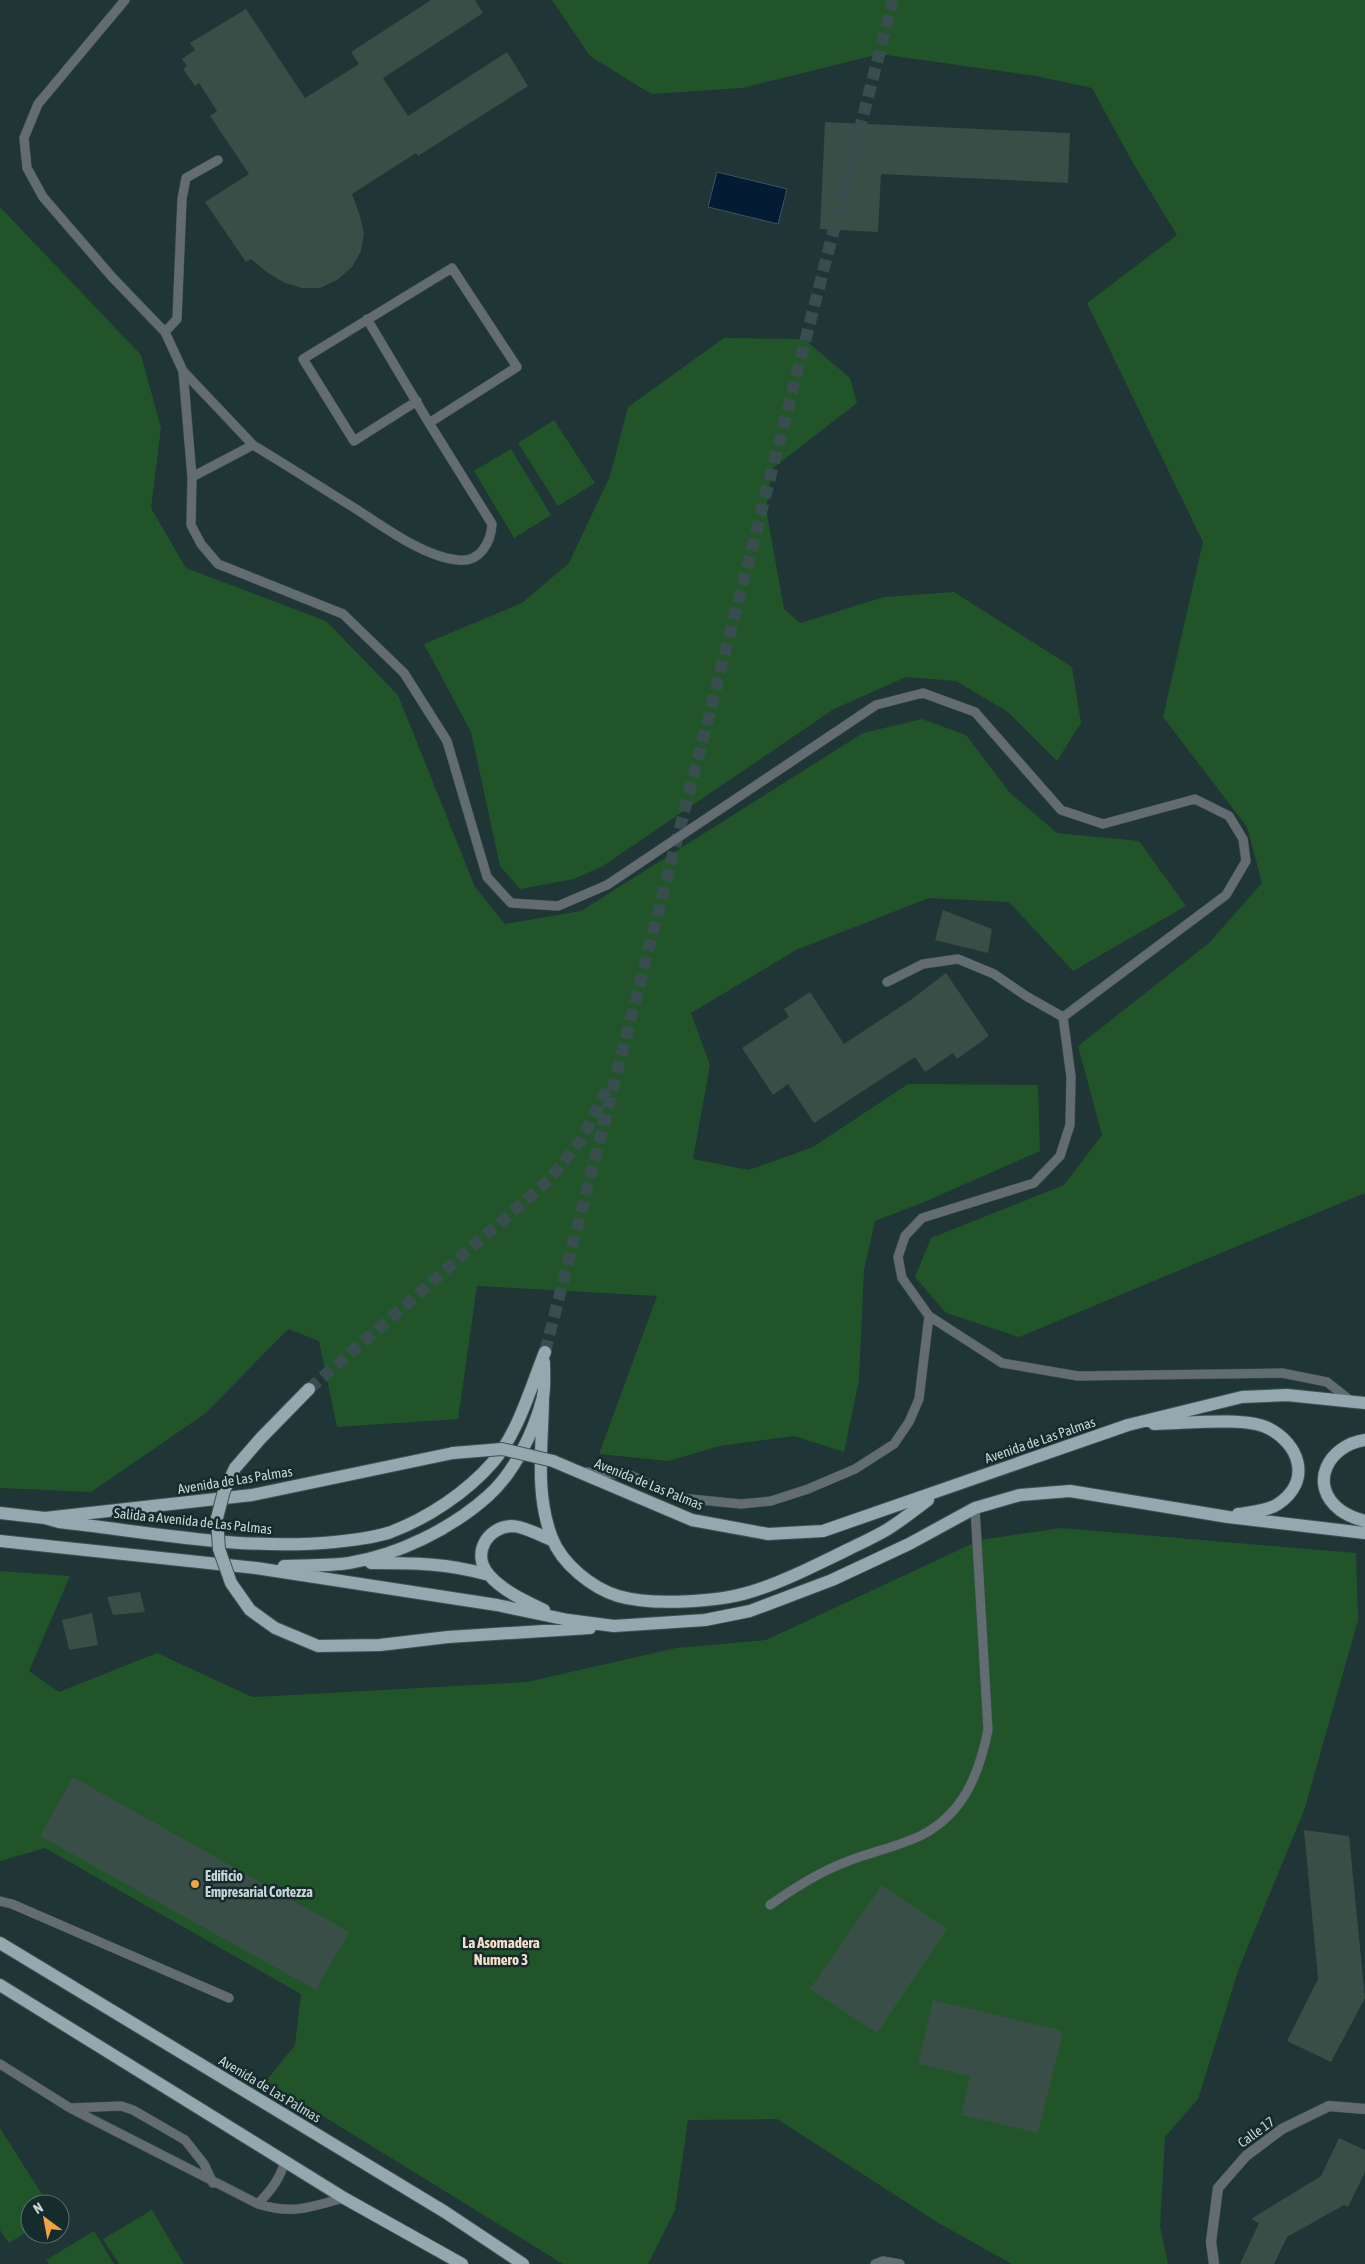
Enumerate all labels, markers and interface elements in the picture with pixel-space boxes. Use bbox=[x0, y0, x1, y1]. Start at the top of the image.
street label: Avenida de Las Palmas bbox=[983, 1414, 1097, 1466]
street label: Avenida de Las Palmas bbox=[592, 1455, 706, 1513]
street label: Avenida de Las Palmas bbox=[176, 1463, 294, 1497]
street label: Salida a Avenida de Las Palmas bbox=[113, 1505, 273, 1537]
place label: Edificio Empresarial Cortezza bbox=[205, 1868, 313, 1900]
marker: Edificio Empresarial Cortezza bbox=[189, 1878, 201, 1890]
district label: La Asomadera Numero 3 bbox=[462, 1934, 540, 1968]
street label: Avenida de Las Palmas bbox=[216, 2052, 324, 2126]
street label: Calle 17 bbox=[1234, 2113, 1278, 2151]
north arrow bbox=[20, 2194, 70, 2244]
text: N bbox=[30, 2199, 46, 2217]

